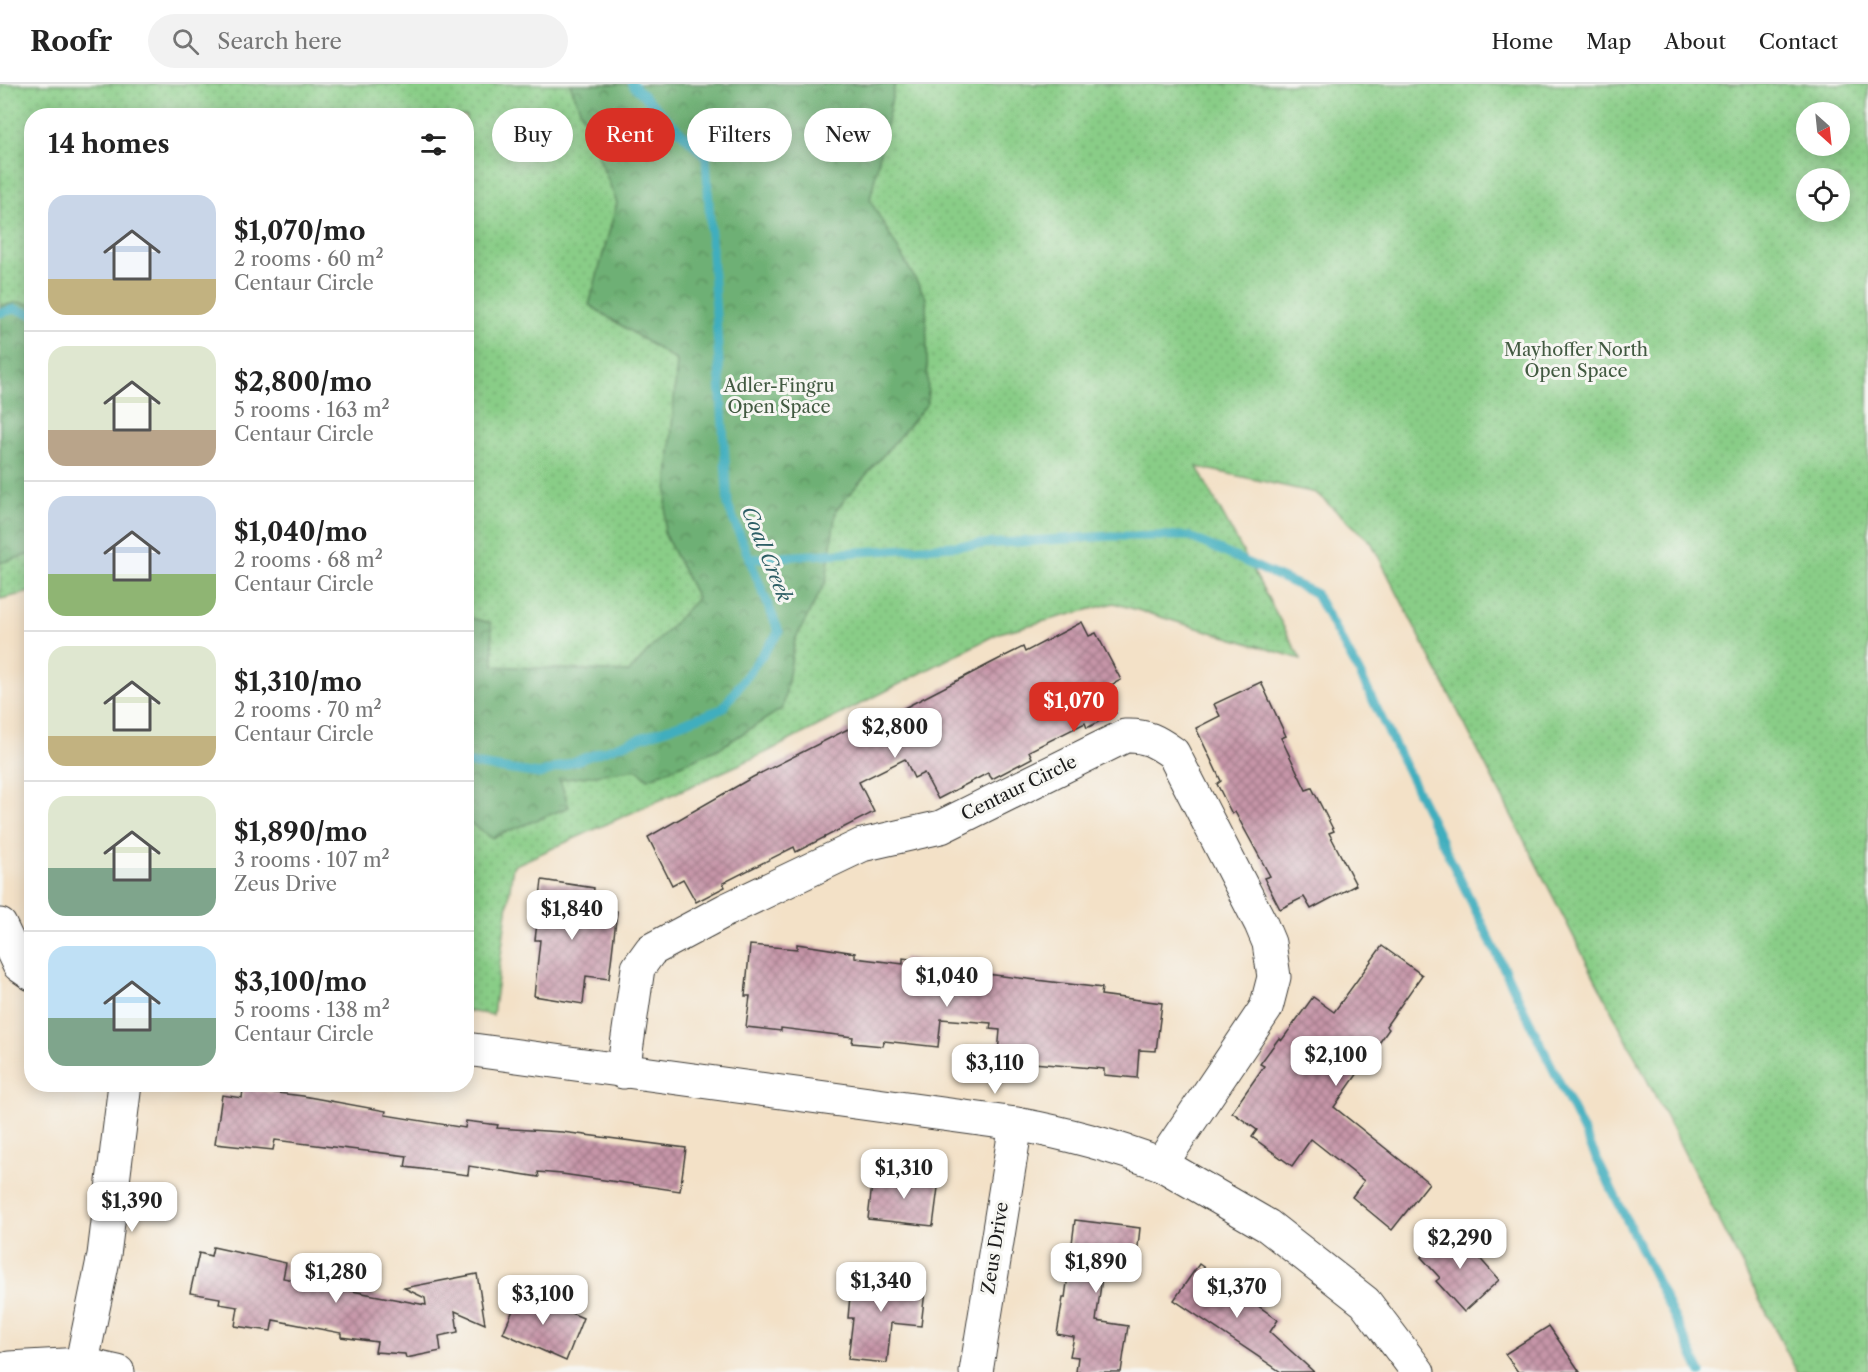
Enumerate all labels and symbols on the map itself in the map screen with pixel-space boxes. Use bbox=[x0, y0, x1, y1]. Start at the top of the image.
north arrow bbox=[1796, 102, 1850, 156]
park label: Mayhoffer North Open Space bbox=[1504, 339, 1648, 382]
park label: Adler-Fingru Open Space bbox=[723, 375, 835, 418]
water label: Coal Creek bbox=[737, 503, 797, 606]
pin: $1,070 bbox=[1025, 682, 1123, 733]
pin: $2,800 bbox=[846, 708, 944, 759]
street label: Centaur Circle bbox=[958, 751, 1080, 825]
pin: $1,840 bbox=[523, 890, 621, 941]
pin: $1,040 bbox=[898, 957, 996, 1008]
pin: $2,100 bbox=[1287, 1036, 1385, 1087]
pin: $3,110 bbox=[946, 1044, 1044, 1095]
pin: $1,310 bbox=[855, 1149, 953, 1200]
pin: $1,390 bbox=[83, 1182, 181, 1233]
street label: Zeus Drive bbox=[977, 1200, 1013, 1296]
pin: $2,290 bbox=[1411, 1219, 1509, 1270]
pin: $1,890 bbox=[1047, 1243, 1145, 1294]
pin: $1,280 bbox=[287, 1253, 385, 1304]
pin: $1,340 bbox=[832, 1262, 930, 1313]
pin: $1,370 bbox=[1188, 1268, 1286, 1319]
pin: $3,100 bbox=[494, 1275, 592, 1326]

